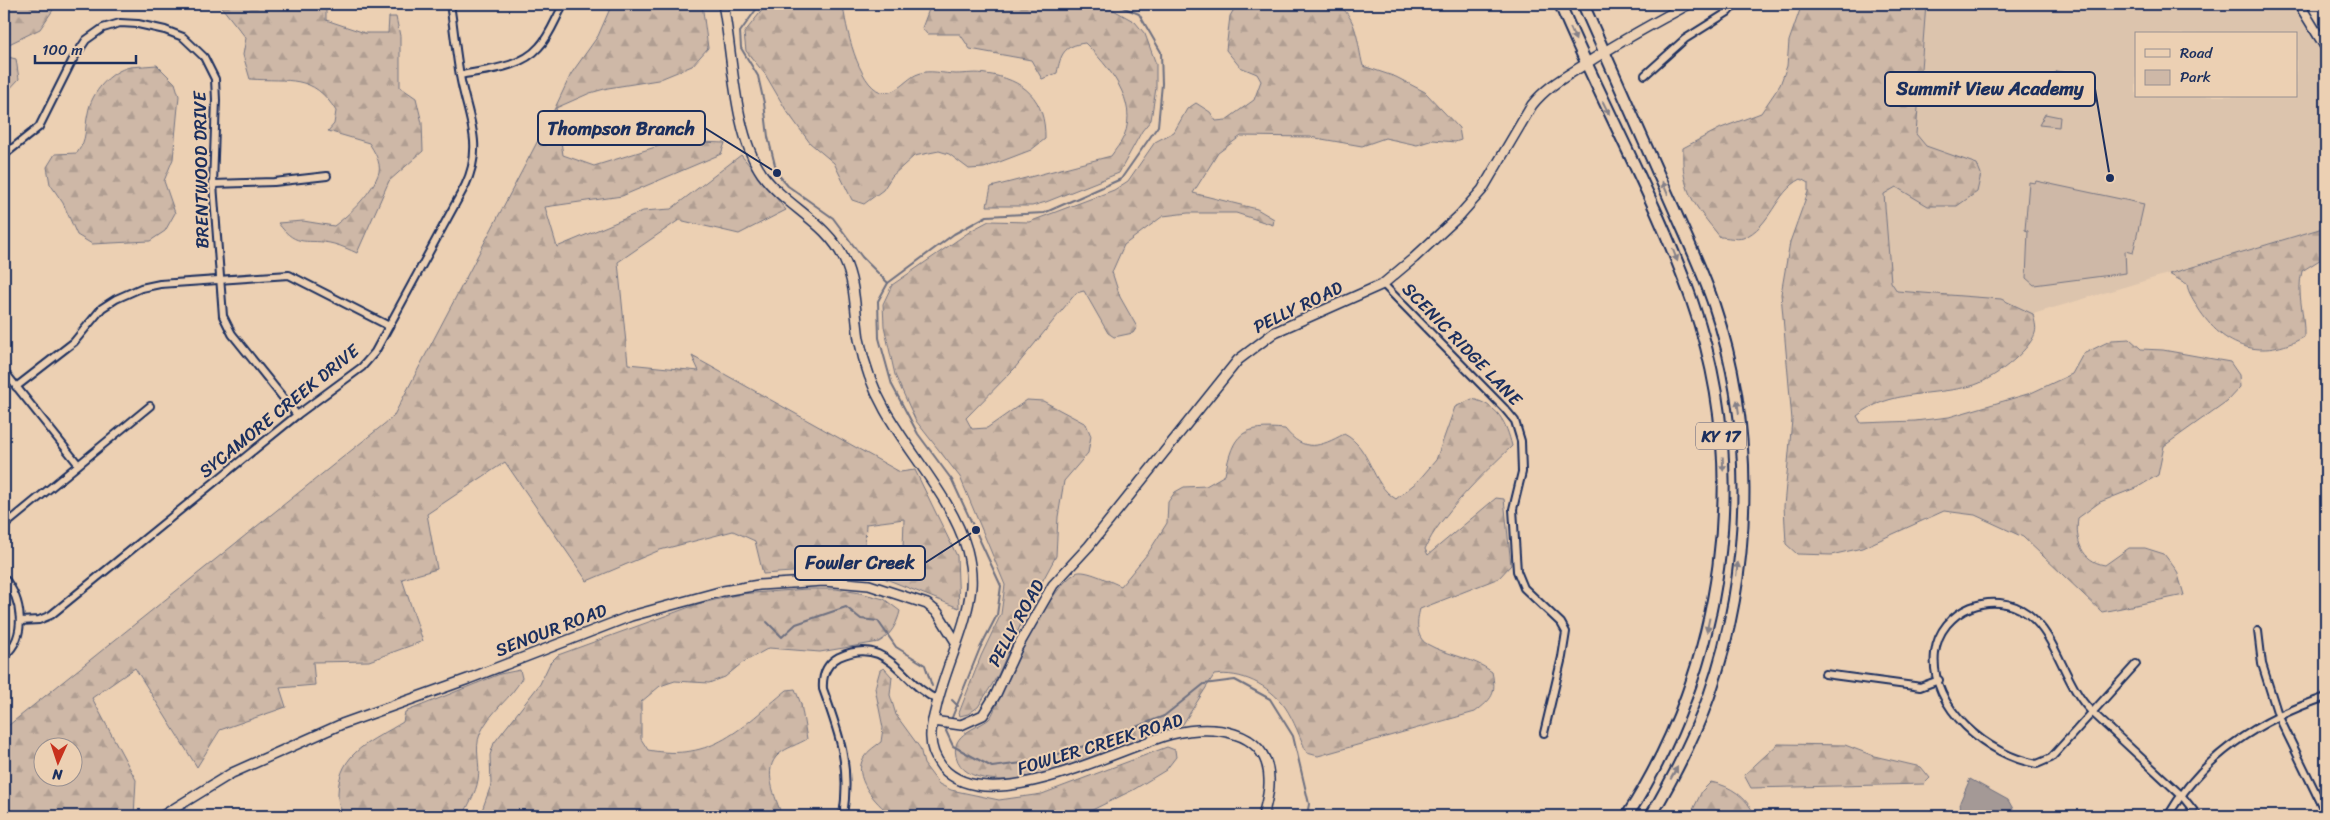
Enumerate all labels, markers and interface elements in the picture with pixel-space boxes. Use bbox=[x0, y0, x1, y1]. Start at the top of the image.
one-way arrow bbox=[1569, 27, 1577, 41]
scale bar bbox=[35, 32, 136, 64]
legend bbox=[2135, 32, 2298, 98]
text: 100 m bbox=[42, 37, 83, 63]
text: Road bbox=[2180, 40, 2213, 66]
text: Park bbox=[2180, 64, 2211, 90]
callout: Summit View Academy bbox=[1885, 72, 2095, 106]
text: Summit View Academy bbox=[1895, 72, 2085, 105]
street label: BRENTWOOD DRIVE bbox=[184, 90, 218, 249]
one-way arrow bbox=[1602, 101, 1610, 115]
callout: Thompson Branch bbox=[538, 111, 705, 145]
text: Thompson Branch bbox=[547, 112, 695, 145]
one-way arrow bbox=[1660, 180, 1668, 195]
one-way arrow bbox=[1671, 248, 1679, 263]
street label: PELLY ROAD bbox=[1248, 271, 1349, 343]
street label: SCENIC RIDGE LANE bbox=[1394, 274, 1531, 414]
street label: SYCAMORE CREEK DRIVE bbox=[191, 335, 367, 486]
one-way arrow bbox=[1734, 399, 1742, 415]
road number: KY 17 bbox=[1696, 422, 1746, 450]
one-way arrow bbox=[1719, 456, 1727, 472]
callout: Fowler Creek bbox=[795, 546, 925, 580]
text: Fowler Creek bbox=[804, 546, 916, 579]
one-way arrow bbox=[1733, 561, 1741, 577]
street label: PELLY ROAD bbox=[979, 573, 1053, 673]
street label: SENOUR ROAD bbox=[490, 594, 612, 666]
one-way arrow bbox=[1704, 618, 1712, 633]
street label: FOWLER CREEK ROAD bbox=[1013, 703, 1187, 784]
north arrow bbox=[32, 738, 82, 788]
text: N bbox=[52, 762, 64, 787]
one-way arrow bbox=[1670, 766, 1678, 781]

